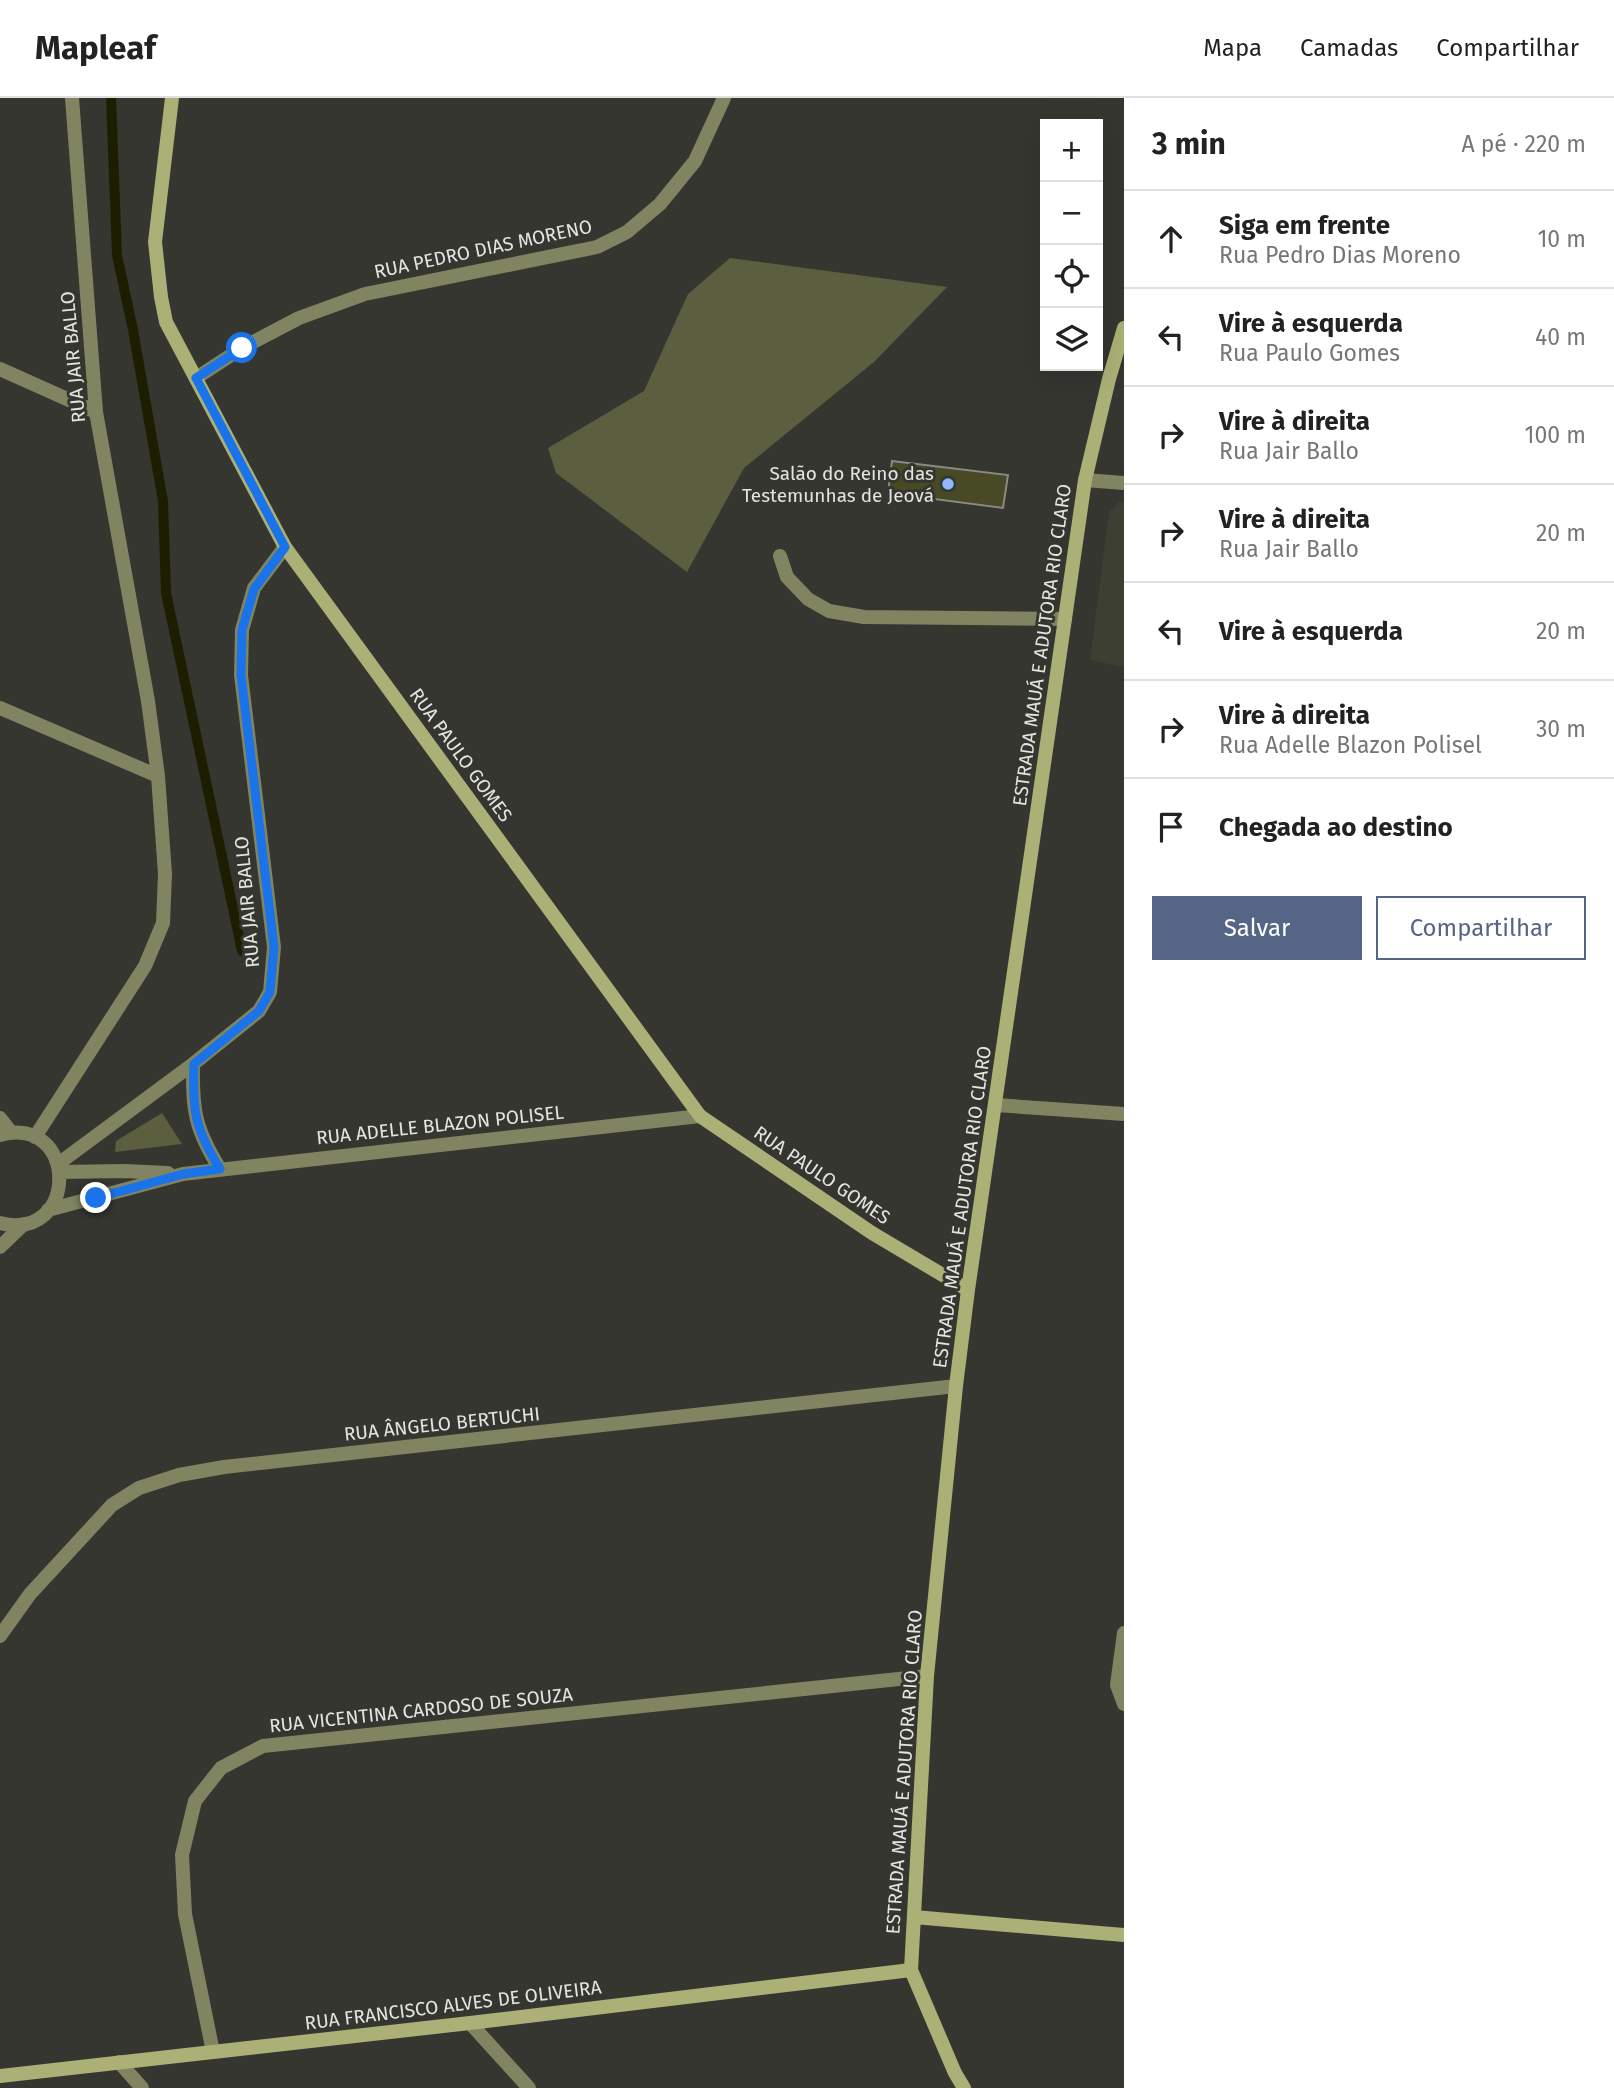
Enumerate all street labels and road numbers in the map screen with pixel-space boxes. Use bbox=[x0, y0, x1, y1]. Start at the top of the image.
street label: RUA PEDRO DIAS MORENO bbox=[372, 215, 594, 283]
street label: RUA JAIR BALLO bbox=[56, 290, 90, 424]
street label: ESTRADA MAUÁ E ADUTORA RIO CLARO bbox=[1008, 482, 1076, 808]
street label: RUA PAULO GOMES bbox=[405, 684, 517, 826]
street label: RUA JAIR BALLO bbox=[230, 835, 264, 969]
street label: ESTRADA MAUÁ E ADUTORA RIO CLARO bbox=[928, 1044, 996, 1370]
street label: RUA ADELLE BLAZON POLISEL bbox=[315, 1101, 565, 1149]
street label: RUA PAULO GOMES bbox=[749, 1121, 895, 1229]
street label: RUA ÂNGELO BERTUCHI bbox=[343, 1402, 541, 1446]
street label: ESTRADA MAUÁ E ADUTORA RIO CLARO bbox=[881, 1609, 927, 1935]
street label: RUA VICENTINA CARDOSO DE SOUZA bbox=[268, 1683, 574, 1737]
street label: RUA FRANCISCO ALVES DE OLIVEIRA bbox=[303, 1975, 603, 2035]

